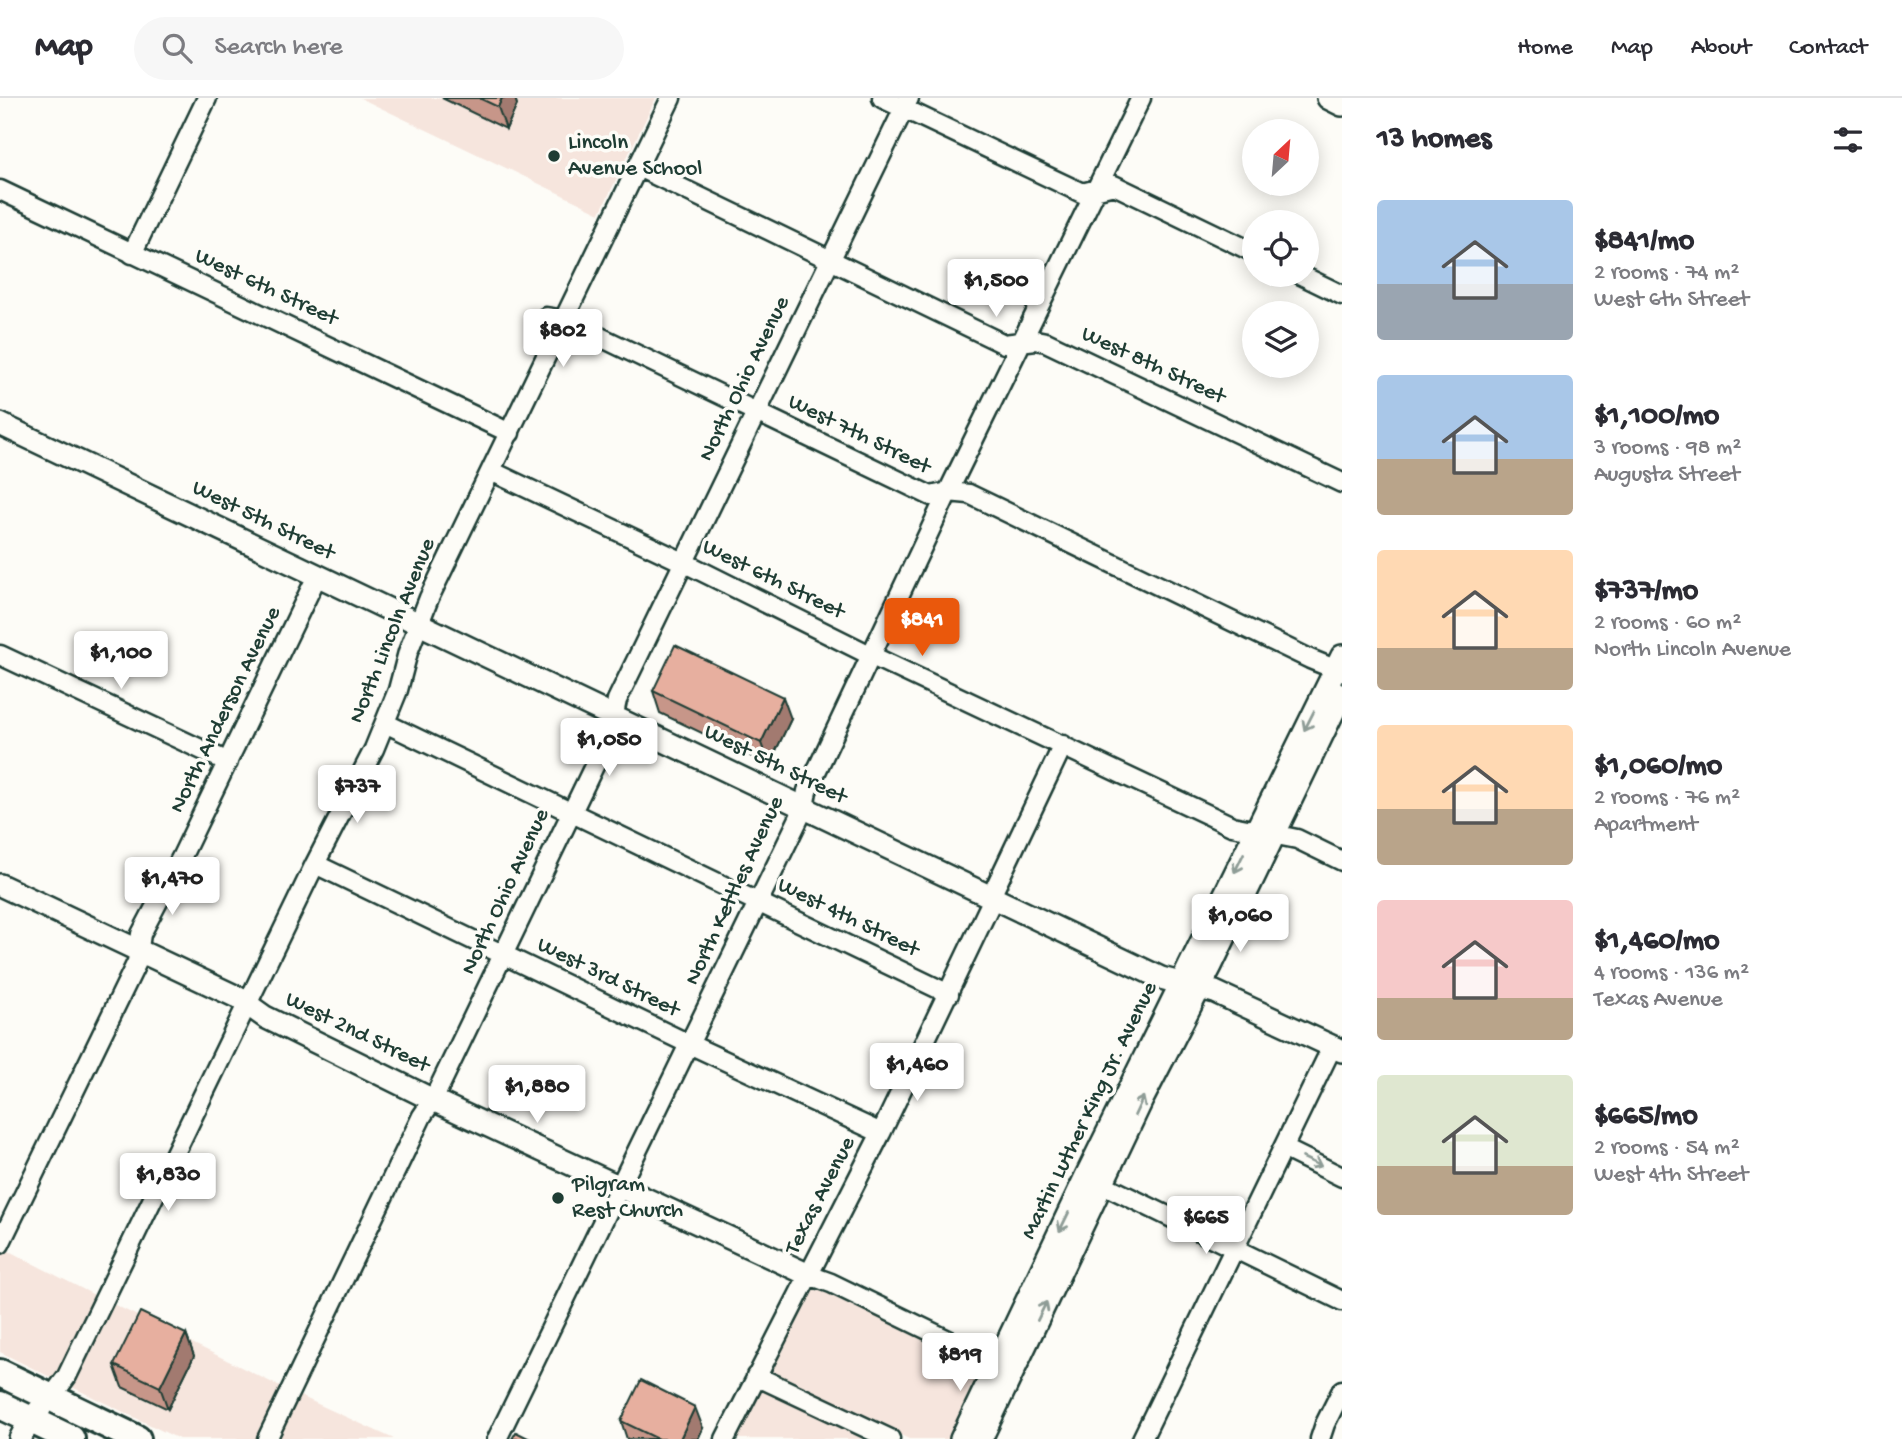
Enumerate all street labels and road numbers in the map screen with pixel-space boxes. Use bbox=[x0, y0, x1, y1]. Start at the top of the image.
street label: West 6th Street bbox=[190, 243, 343, 334]
street label: North Ohio Avenue bbox=[693, 291, 797, 466]
street label: West 8th Street bbox=[1077, 321, 1231, 412]
street label: West 7th Street bbox=[783, 389, 936, 482]
street label: West 5th Street bbox=[187, 475, 340, 568]
street label: North Lincoln Avenue bbox=[344, 534, 443, 727]
street label: West 6th Street bbox=[697, 534, 850, 627]
street label: North Anderson Avenue bbox=[164, 601, 288, 818]
street label: West 5th Street bbox=[699, 719, 852, 812]
street label: North Kettles Avenue bbox=[679, 791, 791, 990]
street label: North Ohio Avenue bbox=[456, 804, 557, 979]
street label: West 4th Street bbox=[773, 872, 925, 965]
street label: West 3rd Street bbox=[532, 932, 685, 1025]
street label: Martin Luther King Jr. Avenue bbox=[1016, 977, 1165, 1244]
street label: West 2nd Street bbox=[280, 986, 435, 1080]
street label: Texas Avenue bbox=[779, 1132, 863, 1261]

